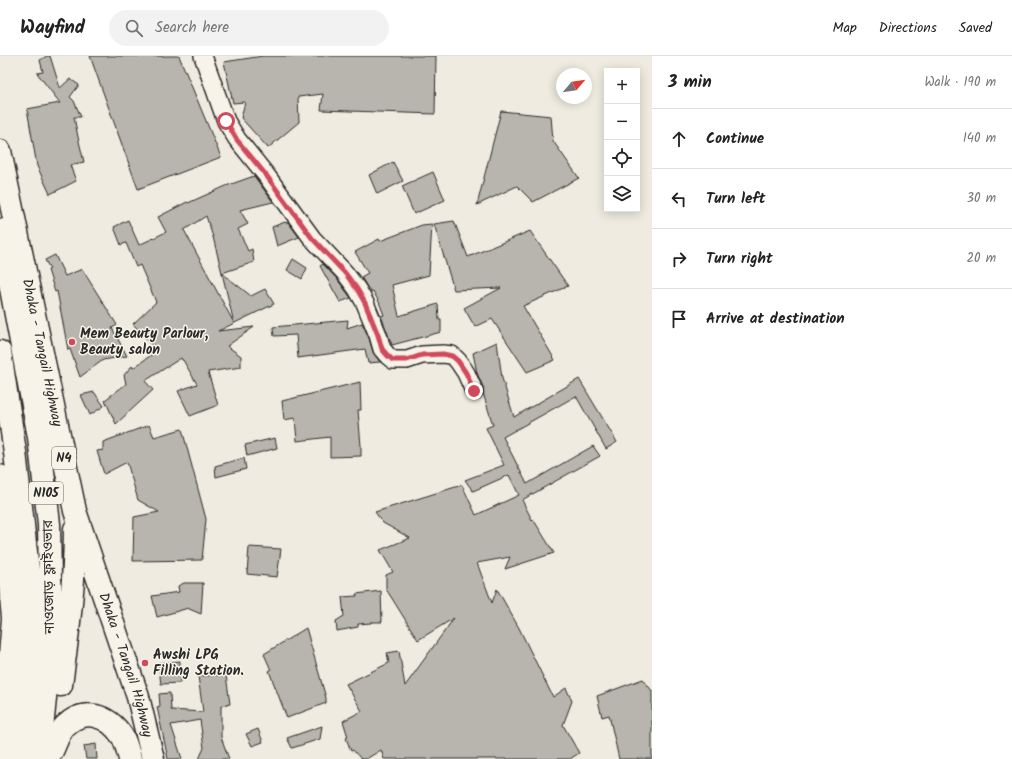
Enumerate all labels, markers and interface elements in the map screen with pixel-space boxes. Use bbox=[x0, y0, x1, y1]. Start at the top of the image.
search box bbox=[109, 10, 389, 46]
text: Wayfind bbox=[20, 13, 85, 43]
text: Search here bbox=[155, 16, 229, 40]
icon: search bbox=[123, 17, 145, 39]
text: Map bbox=[832, 17, 857, 39]
text: Directions bbox=[879, 17, 937, 39]
text: Saved bbox=[959, 17, 992, 39]
north arrow bbox=[556, 68, 592, 104]
map controls bbox=[604, 68, 640, 212]
button: + bbox=[604, 68, 640, 104]
text: 3 min bbox=[668, 69, 712, 96]
text: Walk · 190 m bbox=[924, 72, 996, 93]
button: − bbox=[604, 104, 640, 140]
route start bbox=[217, 112, 235, 130]
text: Continue bbox=[706, 127, 764, 151]
icon: ahead bbox=[668, 128, 690, 150]
text: 140 m bbox=[963, 128, 996, 149]
button: locate bbox=[604, 140, 640, 176]
button: layers bbox=[604, 176, 640, 212]
text: Turn left bbox=[706, 187, 766, 211]
icon: left bbox=[668, 188, 690, 210]
text: 30 m bbox=[967, 188, 996, 209]
text: Turn right bbox=[706, 247, 773, 271]
icon: right bbox=[668, 248, 690, 270]
text: 20 m bbox=[966, 248, 996, 269]
street label: Dhaka - Tangail Highway bbox=[16, 277, 68, 429]
text: Arrive at destination bbox=[706, 307, 845, 331]
icon: arrive bbox=[668, 308, 690, 330]
place label: Mem Beauty Parlour, Beauty salon bbox=[80, 323, 209, 361]
marker: Mem Beauty Parlour, Beauty salon bbox=[67, 337, 77, 347]
route end bbox=[465, 382, 483, 400]
road number: N4 bbox=[52, 447, 76, 469]
road number: N105 bbox=[29, 482, 63, 504]
street label: নাওজোড় ফ্লাইওভার bbox=[37, 519, 61, 635]
street label: Dhaka - Tangail Highway bbox=[92, 590, 158, 740]
place label: Awshi LPG Filling Station. bbox=[153, 644, 244, 682]
marker: Awshi LPG Filling Station. bbox=[140, 658, 150, 668]

